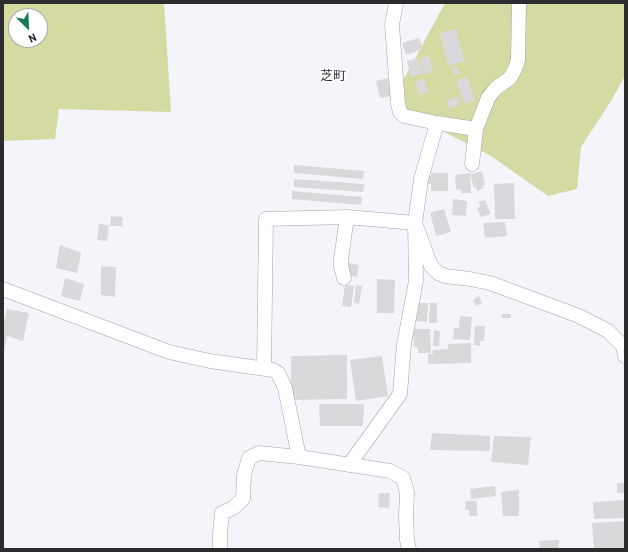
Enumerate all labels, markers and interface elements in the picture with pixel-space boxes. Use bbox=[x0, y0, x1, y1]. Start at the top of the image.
north arrow bbox=[8, 8, 48, 48]
text: N bbox=[27, 31, 39, 46]
district label: 芝町 bbox=[320, 68, 346, 84]

